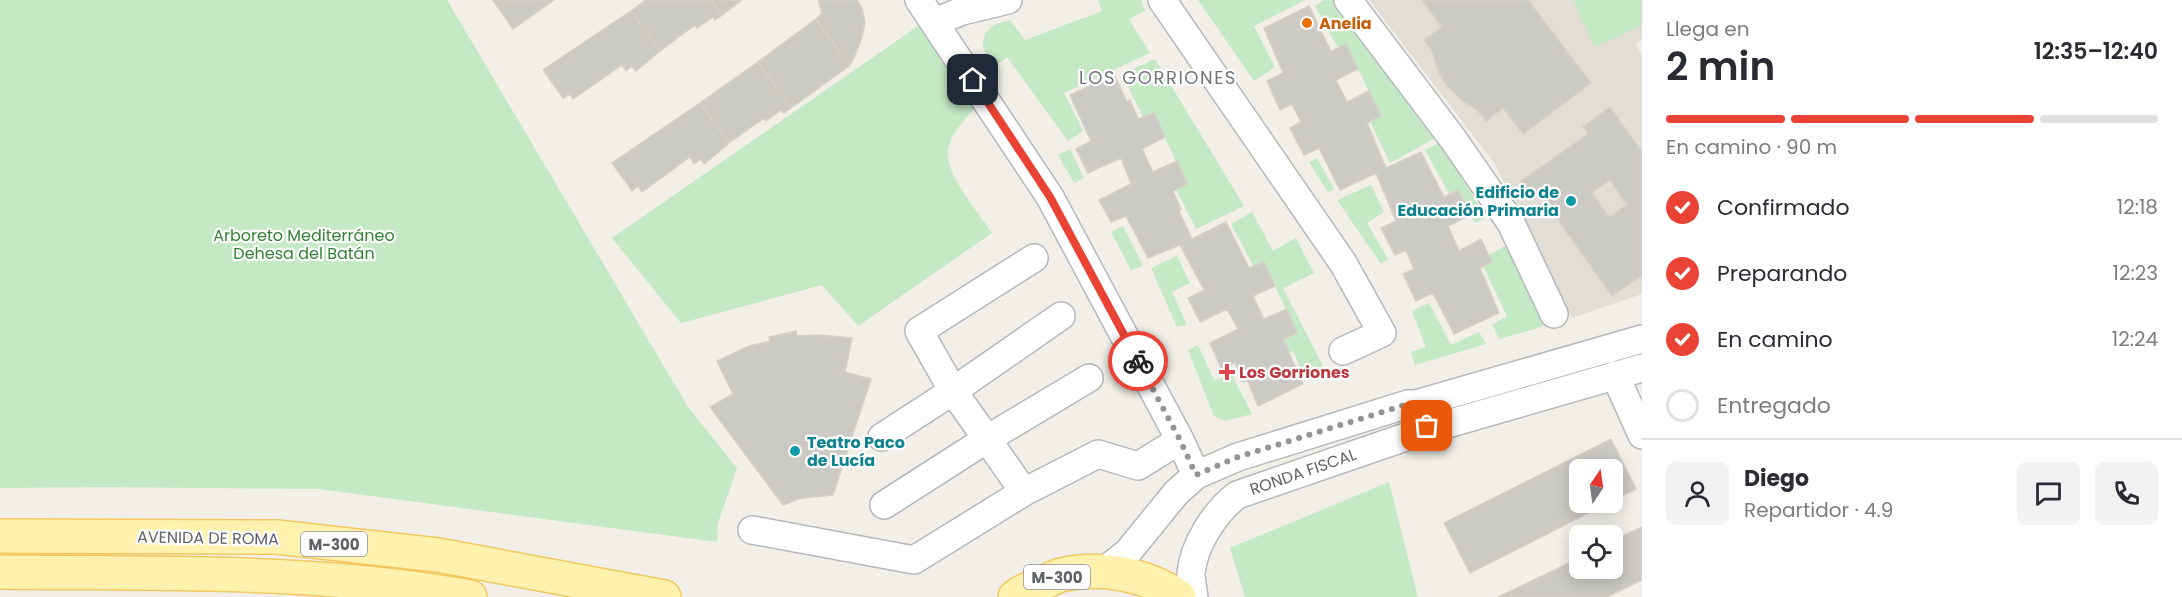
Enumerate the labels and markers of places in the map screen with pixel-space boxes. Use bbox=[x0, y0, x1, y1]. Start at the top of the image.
place label: Anelia bbox=[1319, 12, 1372, 35]
marker: Anelia bbox=[1300, 16, 1314, 30]
pin bbox=[947, 54, 998, 105]
place label: Edificio de Educación Primaria bbox=[1398, 181, 1559, 222]
marker: Edificio de Educación Primaria bbox=[1564, 194, 1578, 208]
place label: Los Gorriones bbox=[1239, 361, 1350, 384]
marker: Los Gorriones bbox=[1220, 365, 1234, 379]
pin bbox=[1401, 400, 1452, 451]
place label: Teatro Paco de Lucía bbox=[807, 431, 905, 472]
marker: Teatro Paco de Lucía bbox=[788, 444, 802, 458]

